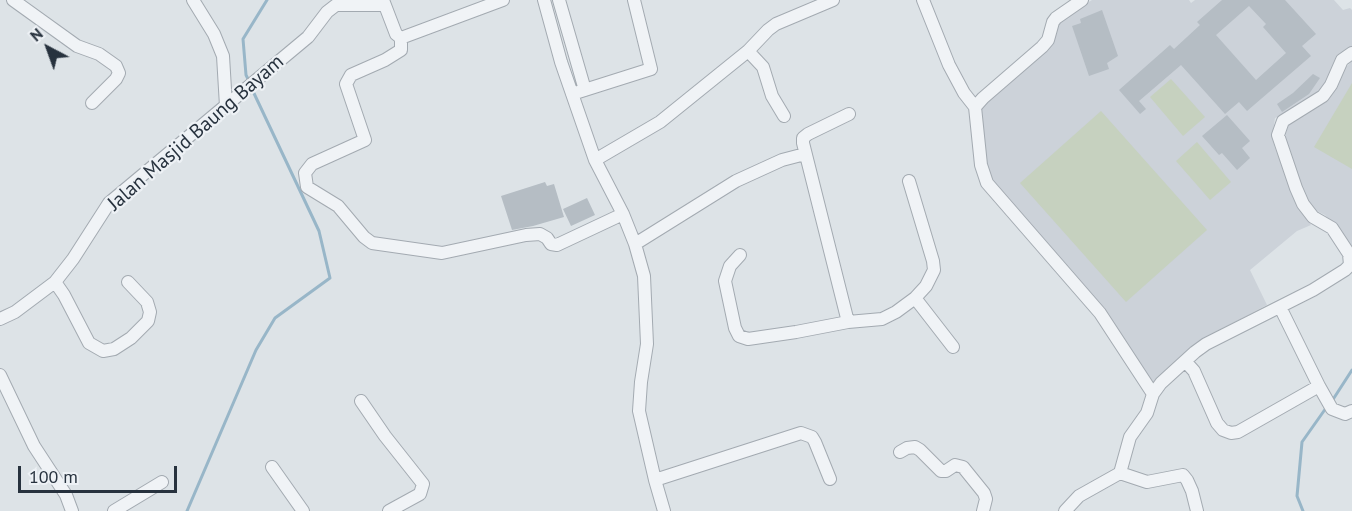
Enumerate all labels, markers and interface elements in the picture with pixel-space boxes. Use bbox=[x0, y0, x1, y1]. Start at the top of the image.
north arrow bbox=[18, 18, 78, 78]
text: N bbox=[26, 23, 47, 45]
street label: Jalan Masjid Baung Bayam bbox=[103, 50, 289, 216]
scale bar bbox=[21, 454, 180, 492]
text: 100 m bbox=[29, 465, 78, 488]

